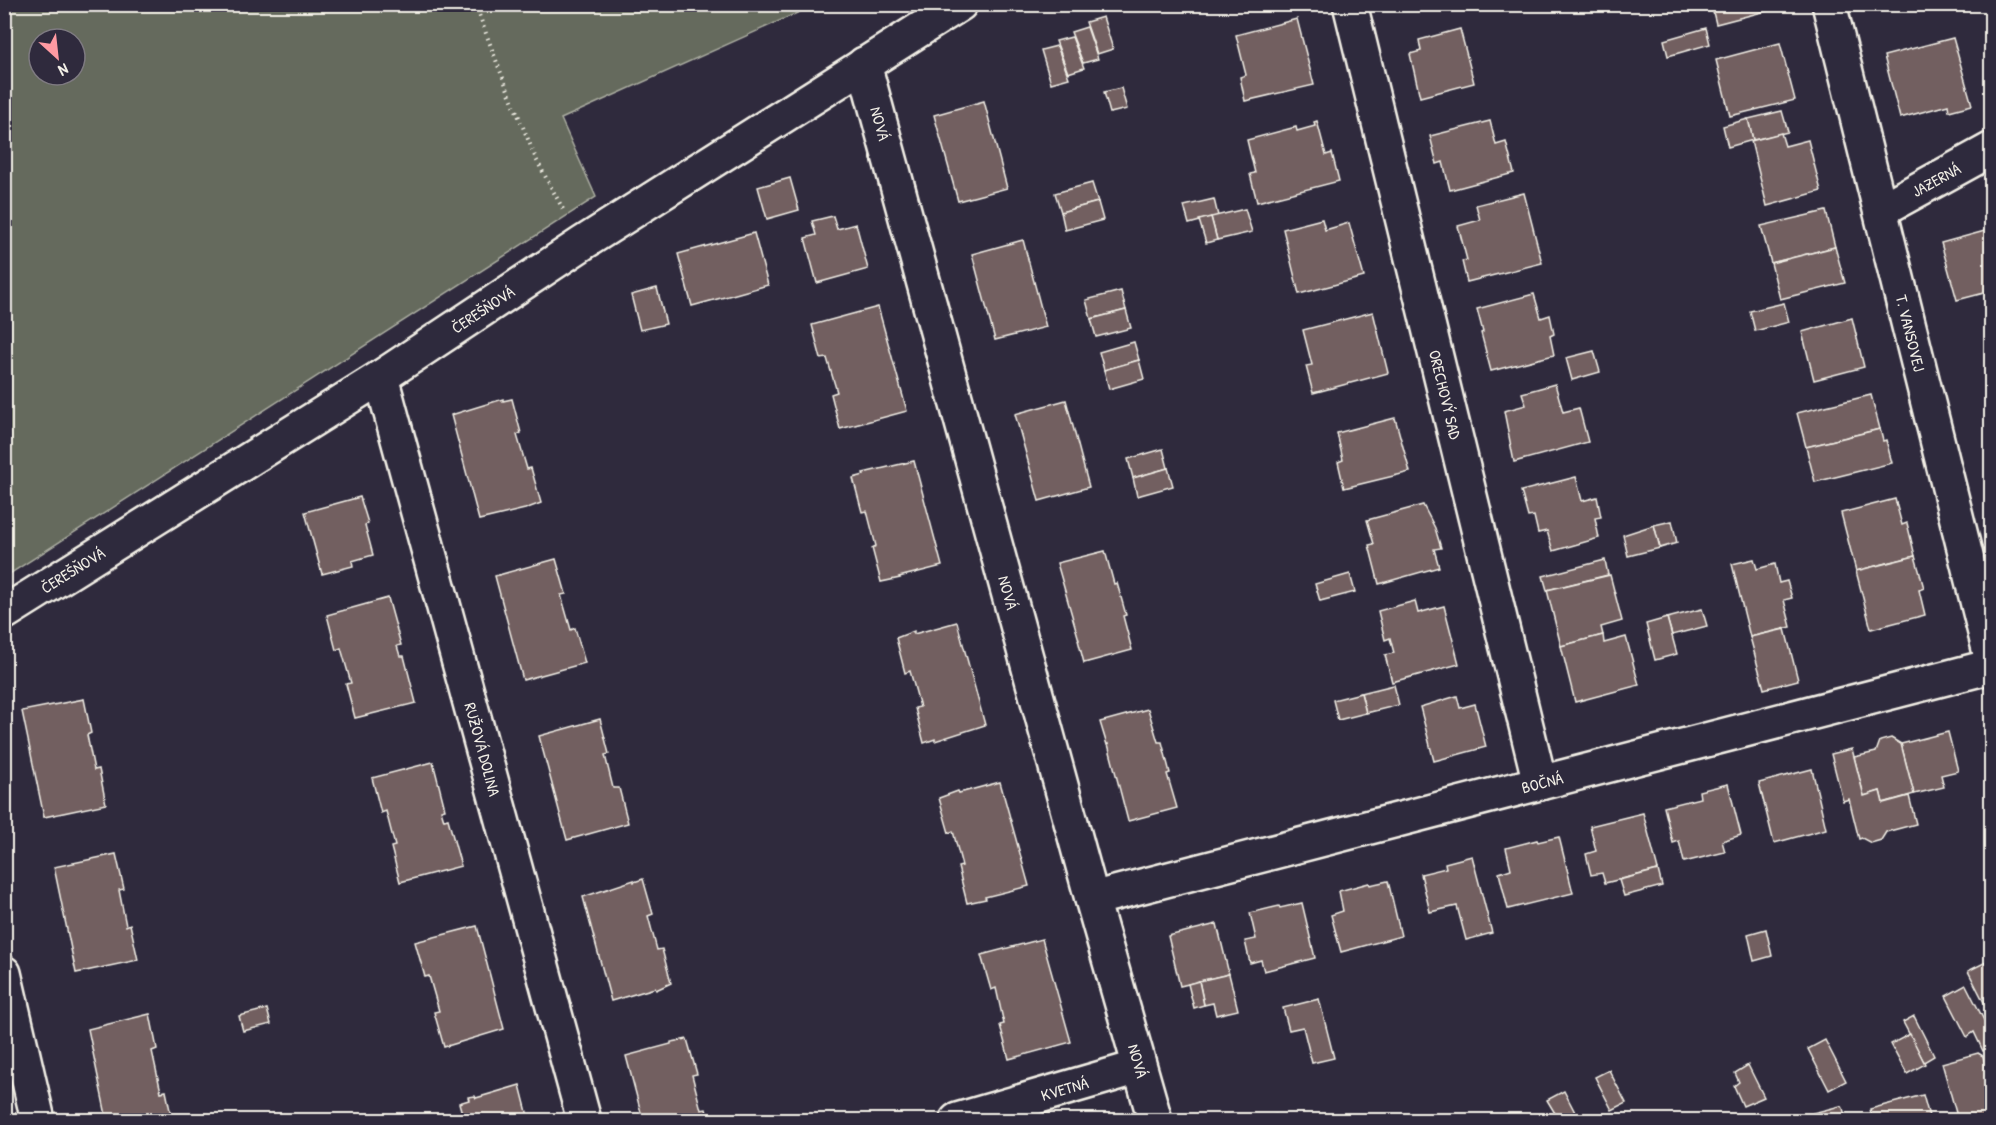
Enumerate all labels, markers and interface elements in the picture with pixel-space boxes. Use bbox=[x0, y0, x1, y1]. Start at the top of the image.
north arrow bbox=[27, 27, 87, 87]
text: N bbox=[55, 59, 73, 82]
street label: NOVÁ bbox=[865, 104, 896, 143]
street label: JAZERNÁ bbox=[1908, 157, 1965, 202]
street label: ČEREŠŇOVÁ bbox=[447, 280, 519, 338]
street label: T. VANSOVEJ bbox=[1891, 292, 1931, 374]
street label: ORECHOVÝ SAD bbox=[1424, 348, 1467, 442]
street label: ČEREŠŇOVÁ bbox=[36, 542, 109, 598]
street label: NOVÁ bbox=[993, 573, 1024, 612]
street label: RUŽOVÁ DOLINA bbox=[459, 700, 506, 799]
street label: BOČNÁ bbox=[1519, 766, 1565, 798]
street label: NOVÁ bbox=[1123, 1042, 1153, 1081]
street label: KVETNÁ bbox=[1038, 1071, 1091, 1106]

